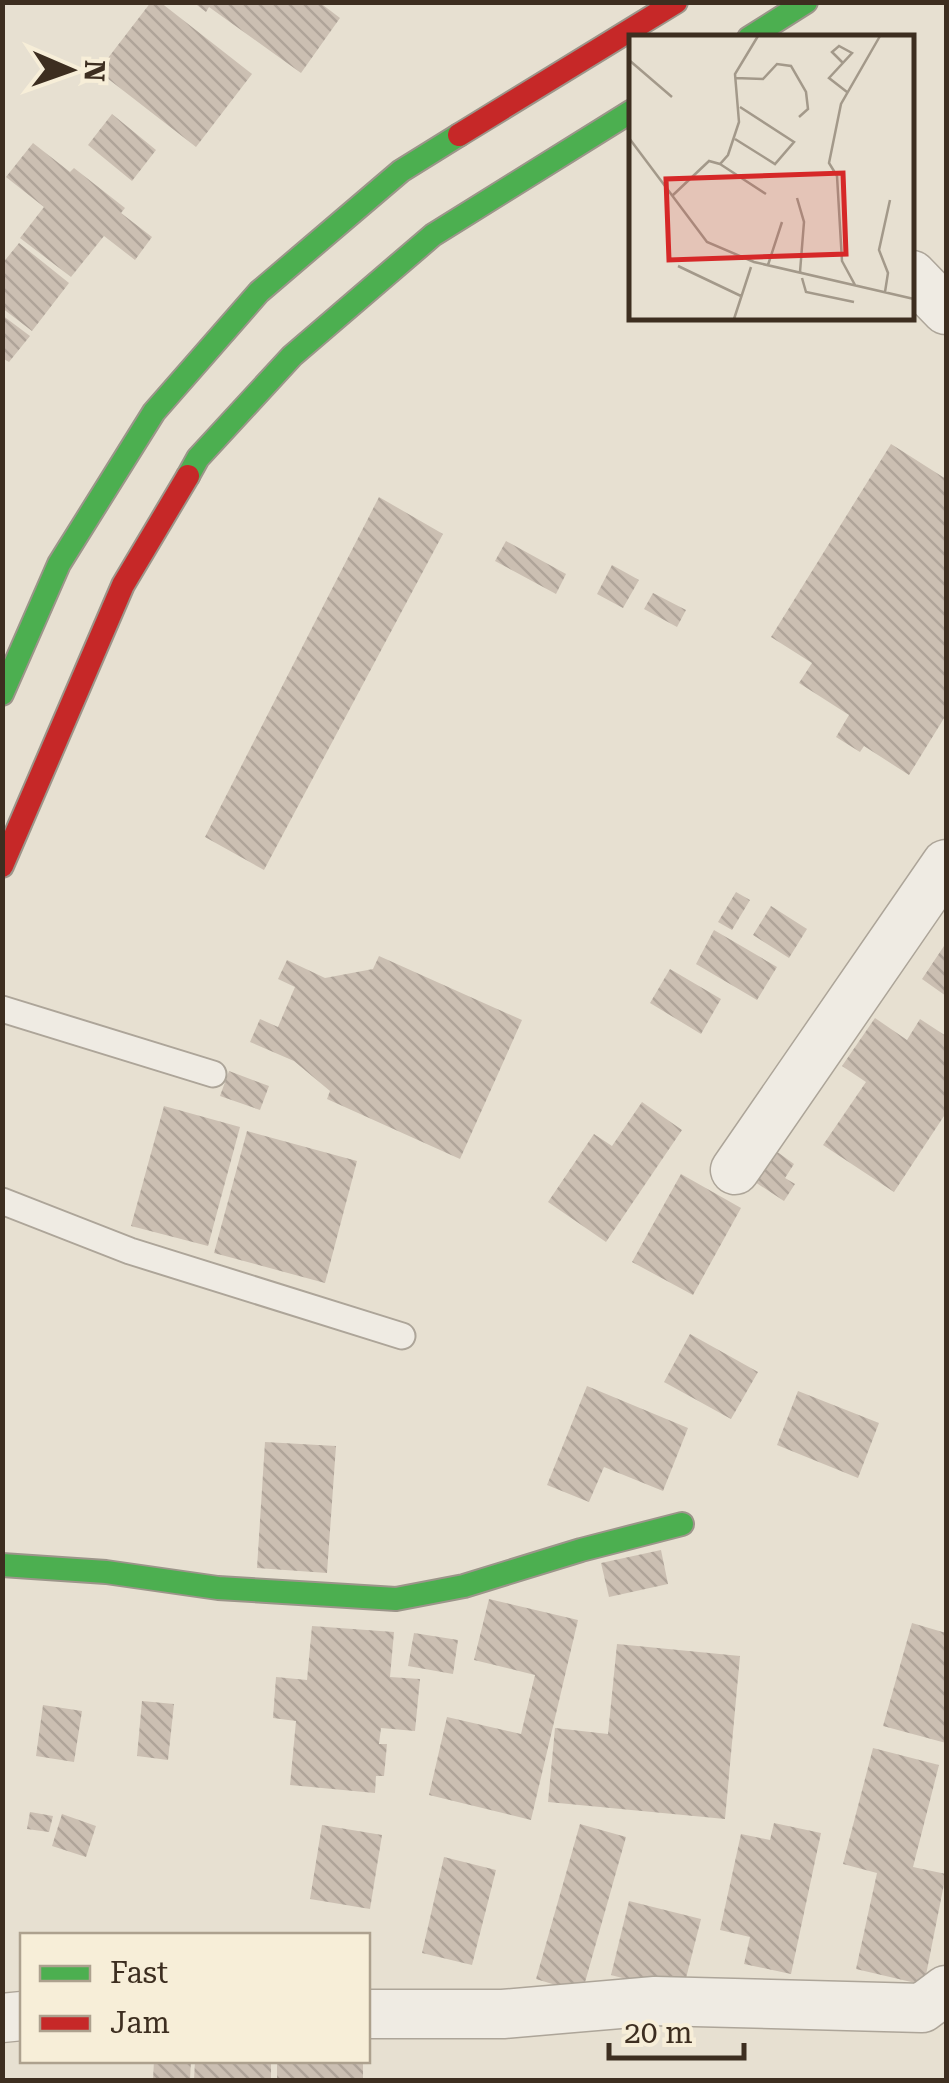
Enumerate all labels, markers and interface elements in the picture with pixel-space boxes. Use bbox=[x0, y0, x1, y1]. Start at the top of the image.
north arrow bbox=[20, 20, 120, 120]
inset map bbox=[629, 35, 914, 320]
text: N bbox=[78, 60, 111, 82]
legend bbox=[20, 1933, 370, 2063]
text: Fast bbox=[110, 1955, 168, 1990]
scale bar bbox=[609, 1998, 744, 2060]
text: Jam bbox=[110, 2005, 170, 2040]
text: 20 m bbox=[624, 2015, 693, 2050]

